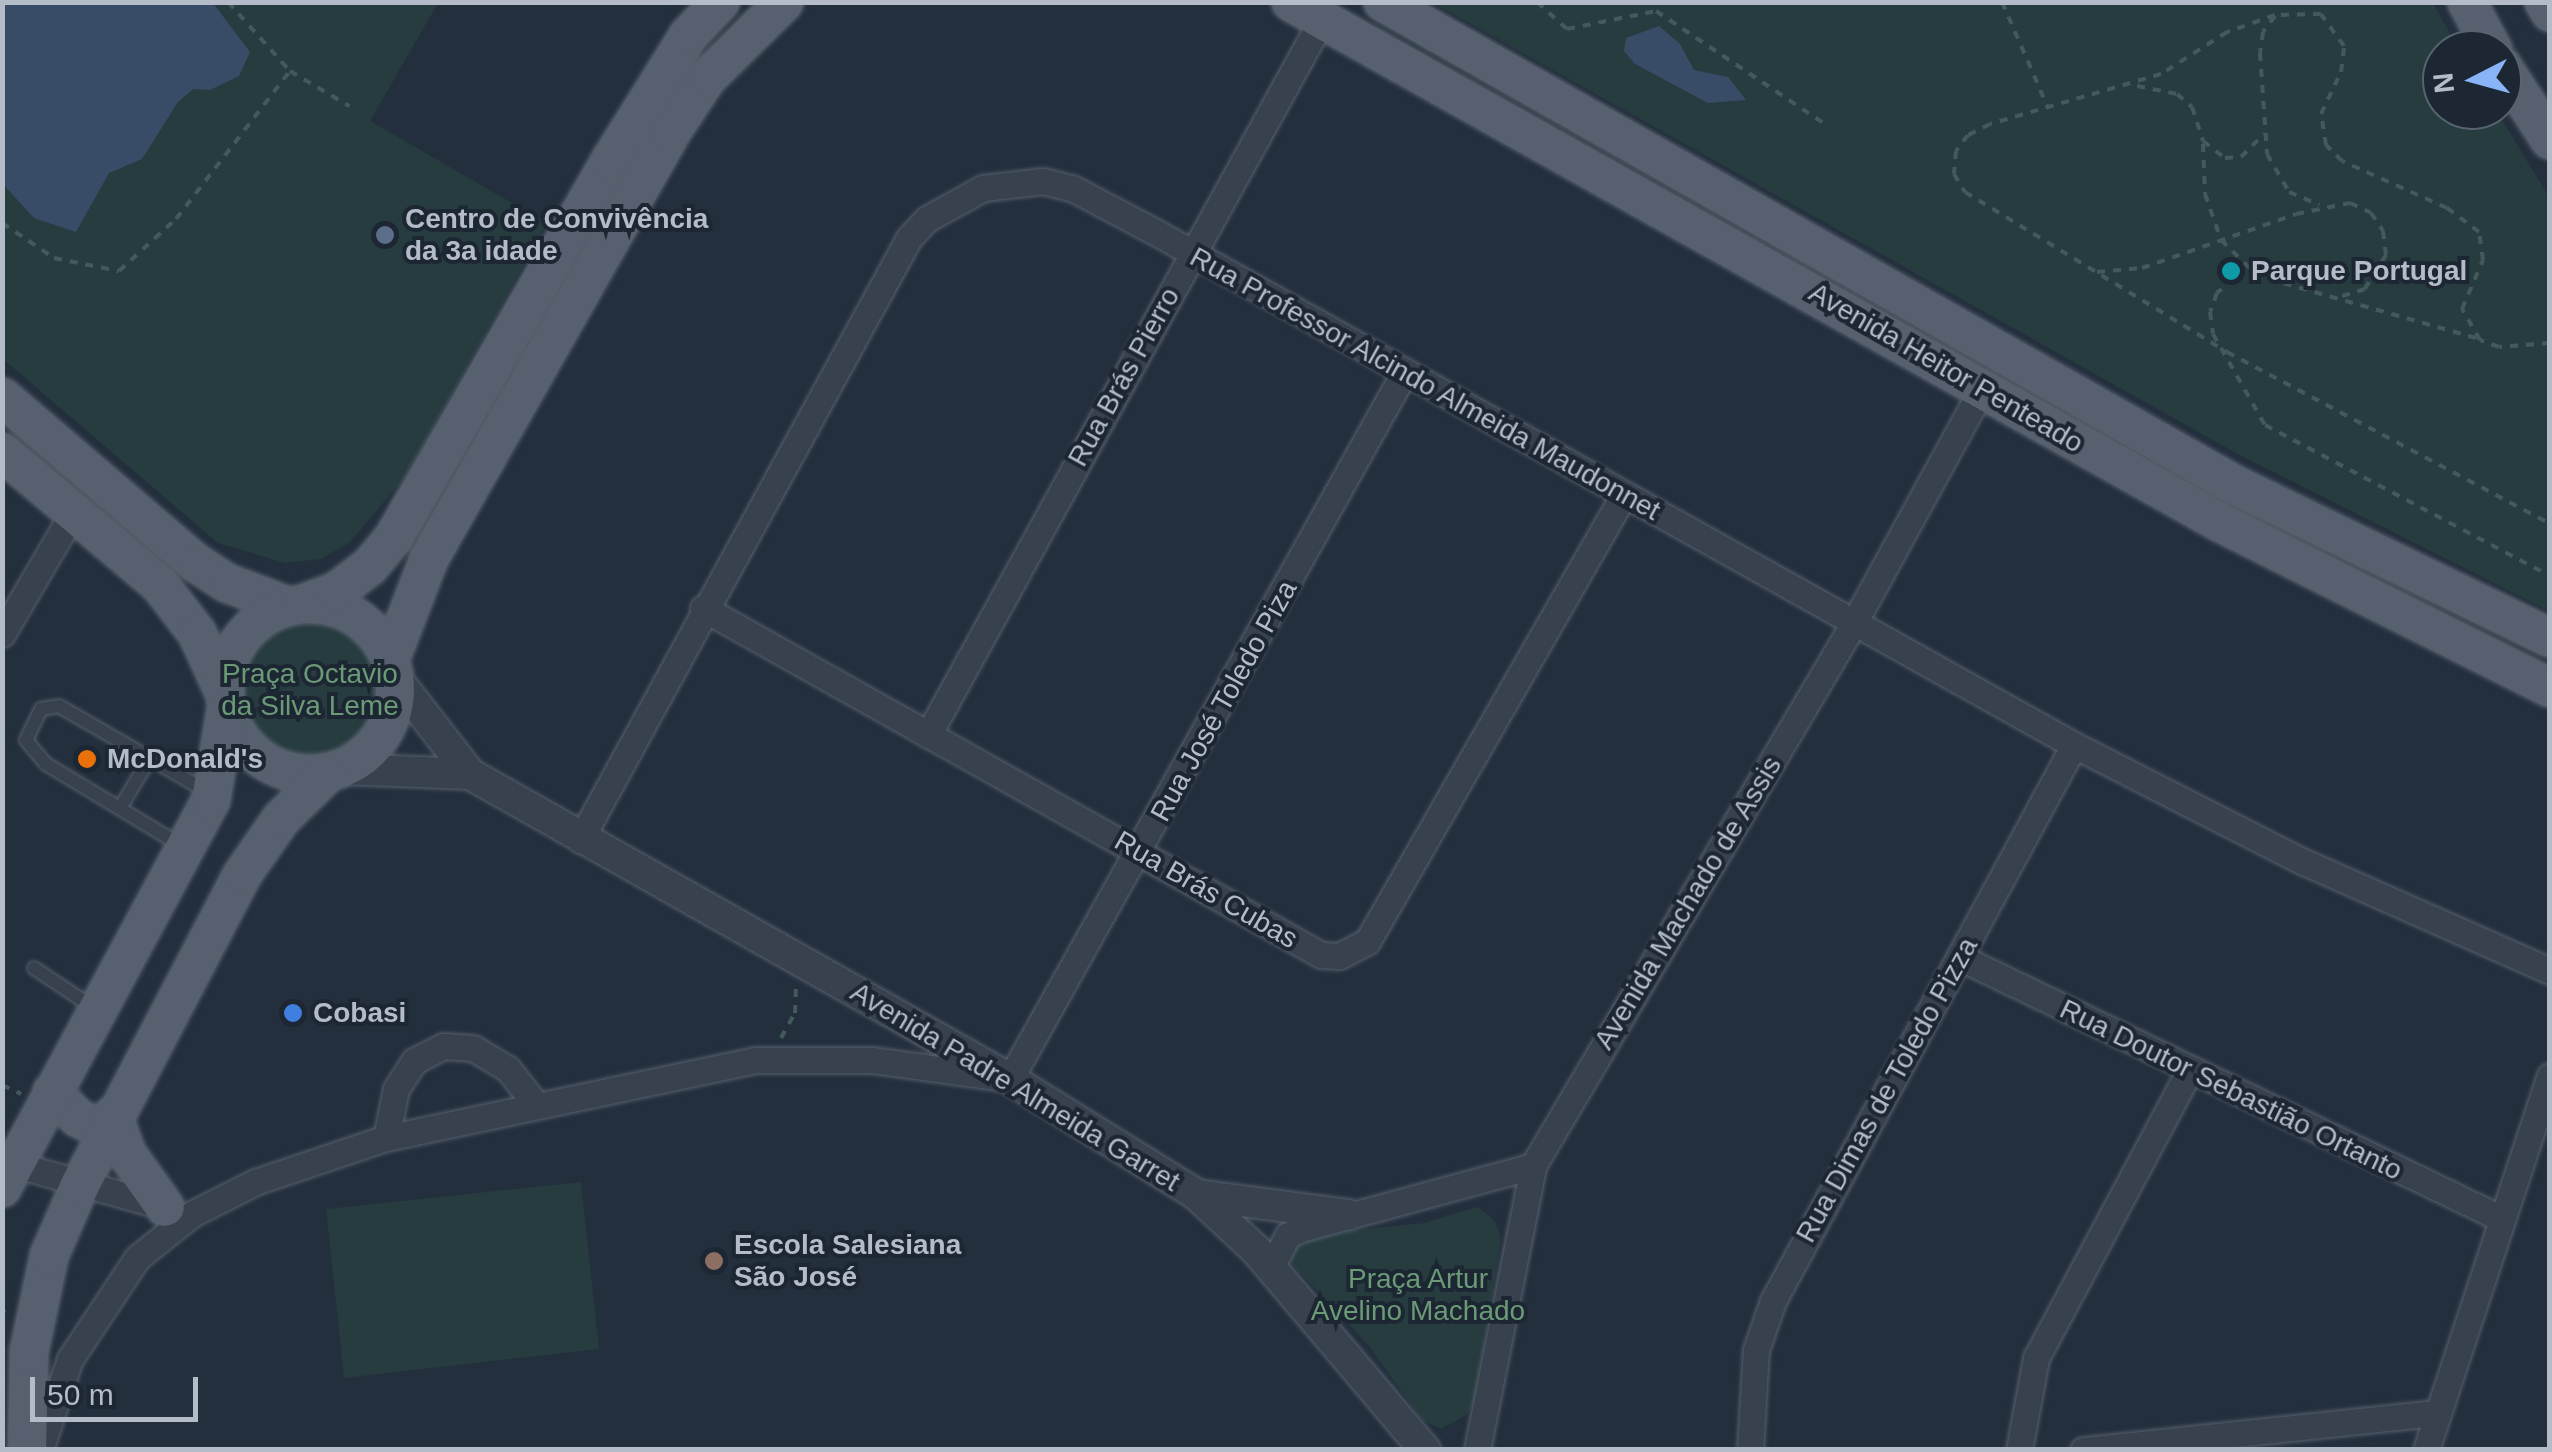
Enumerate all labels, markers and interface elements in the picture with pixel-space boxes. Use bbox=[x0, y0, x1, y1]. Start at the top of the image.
north arrow bbox=[2422, 30, 2522, 130]
text: N bbox=[2427, 71, 2460, 95]
place label: Centro de Convivência da 3a idade bbox=[405, 202, 708, 268]
marker: Centro de Convivência da 3a idade bbox=[374, 224, 396, 246]
street label: Rua Professor Alcindo Almeida Maudonnet bbox=[1183, 240, 1667, 528]
place label: Parque Portugal bbox=[2251, 254, 2467, 288]
marker: Parque Portugal bbox=[2220, 260, 2242, 282]
street label: Avenida Heitor Penteado bbox=[1803, 276, 2089, 460]
street label: Rua Brás Pierro bbox=[1061, 282, 1187, 472]
street label: Rua José Toledo Piza bbox=[1144, 574, 1304, 828]
park label: Praça Octavio da Silva Leme bbox=[221, 657, 399, 723]
place label: McDonald's bbox=[107, 742, 263, 776]
marker: McDonald's bbox=[76, 748, 98, 770]
street label: Avenida Machado de Assis bbox=[1587, 750, 1789, 1056]
street label: Rua Brás Cubas bbox=[1109, 824, 1303, 956]
street label: Rua Dimas de Toledo Pizza bbox=[1789, 931, 1985, 1249]
street label: Avenida Padre Almeida Garret bbox=[844, 975, 1186, 1199]
street label: Rua Doutor Sebastião Ortanto bbox=[2054, 992, 2408, 1188]
place label: Cobasi bbox=[313, 996, 406, 1030]
marker: Cobasi bbox=[282, 1002, 304, 1024]
place label: Escola Salesiana São José bbox=[734, 1228, 961, 1294]
marker: Escola Salesiana São José bbox=[703, 1250, 725, 1272]
park label: Praça Artur Avelino Machado bbox=[1311, 1262, 1525, 1328]
scale bar bbox=[35, 1357, 202, 1419]
text: 50 m bbox=[47, 1378, 114, 1411]

